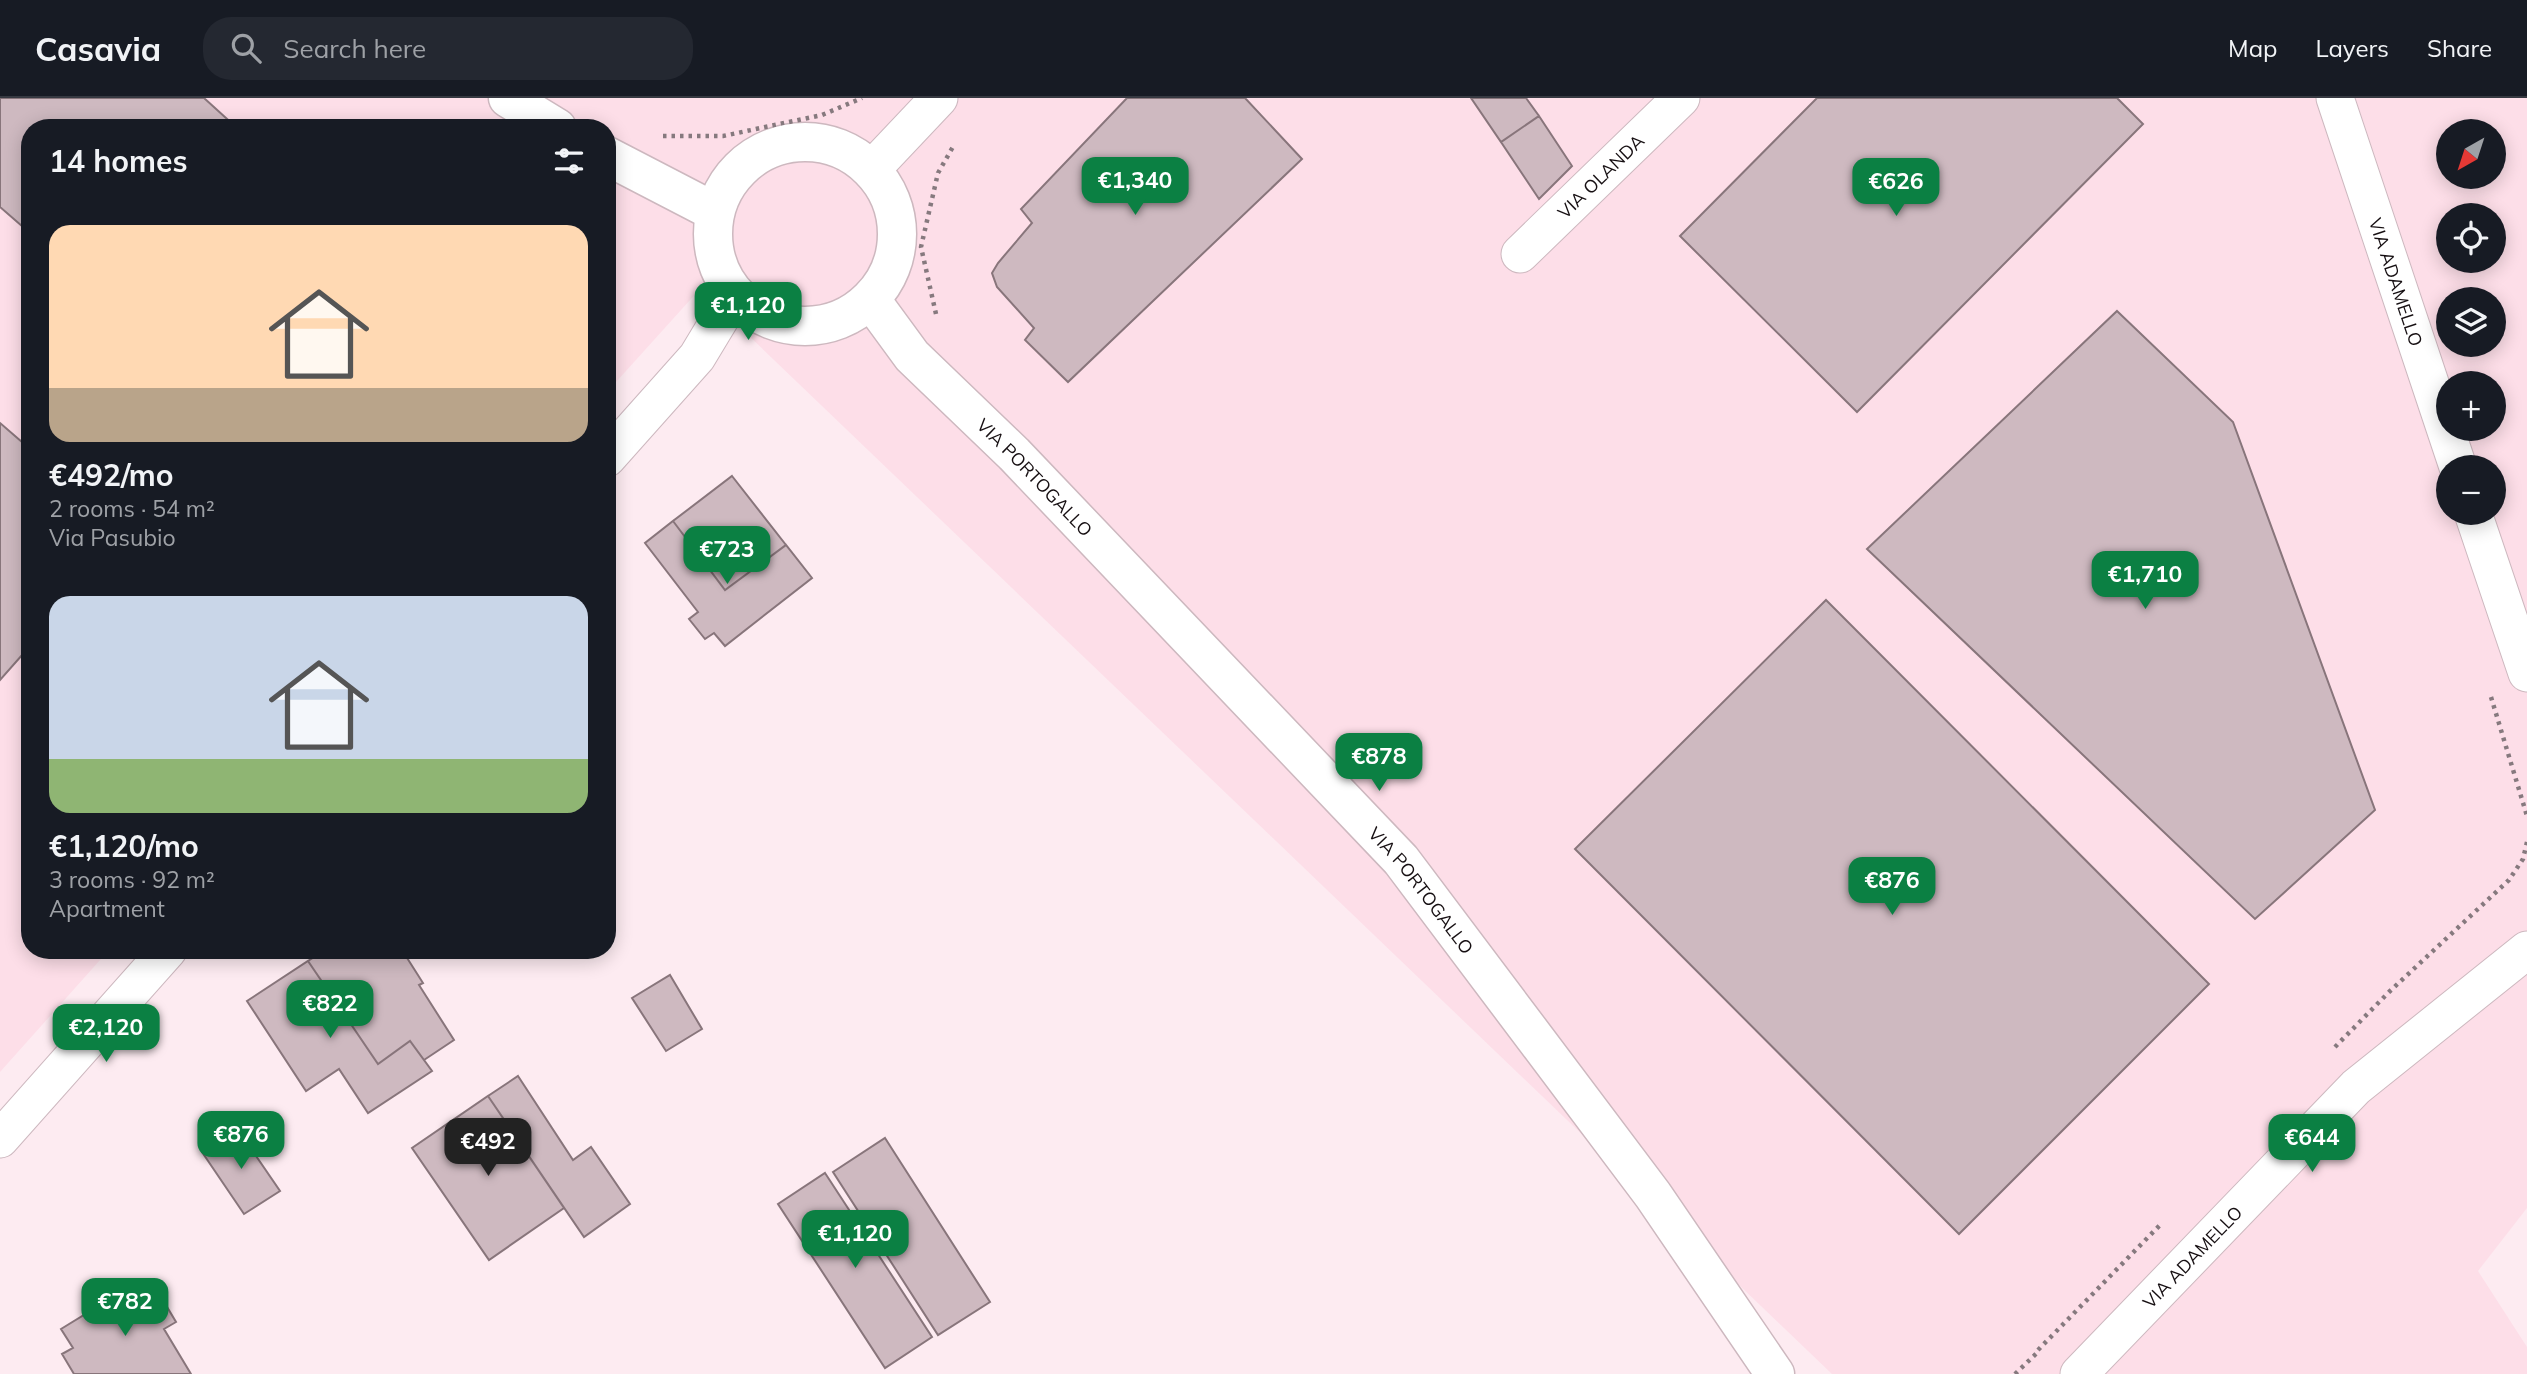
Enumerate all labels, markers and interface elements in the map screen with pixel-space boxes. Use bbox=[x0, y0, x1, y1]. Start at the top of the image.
search box bbox=[203, 17, 693, 80]
text: Casavia bbox=[35, 28, 161, 69]
icon: search bbox=[227, 29, 265, 67]
text: Search here bbox=[283, 32, 426, 65]
text: Map bbox=[2228, 33, 2277, 63]
text: Layers bbox=[2315, 33, 2389, 63]
text: Share bbox=[2427, 33, 2492, 63]
north arrow bbox=[2436, 119, 2506, 189]
map controls bbox=[2436, 119, 2506, 525]
street label: VIA OLANDA bbox=[1552, 129, 1649, 223]
text: 14 homes bbox=[49, 142, 188, 180]
icon: filters bbox=[550, 142, 588, 180]
pin: €1,340 bbox=[1078, 158, 1192, 217]
pin: €626 bbox=[1855, 158, 1937, 218]
text: €1,340 bbox=[1098, 165, 1172, 194]
text: €626 bbox=[1868, 166, 1924, 195]
button: locate bbox=[2436, 203, 2506, 273]
street label: VIA ADAMELLO bbox=[2364, 215, 2428, 349]
icon: home bbox=[256, 271, 382, 397]
pin: €1,120 bbox=[691, 282, 805, 342]
button: layers bbox=[2436, 287, 2506, 357]
text: €1,120 bbox=[711, 290, 785, 319]
button: + bbox=[2436, 371, 2506, 441]
street label: VIA PORTOGALLO bbox=[972, 413, 1098, 541]
button: − bbox=[2436, 455, 2506, 525]
text: €492/mo bbox=[49, 456, 173, 494]
text: 2 rooms · 54 m² bbox=[49, 494, 215, 523]
text: Via Pasubio bbox=[49, 523, 176, 552]
pin: €723 bbox=[686, 526, 768, 586]
text: €723 bbox=[699, 534, 755, 563]
pin: €1,710 bbox=[2088, 552, 2202, 611]
text: €1,710 bbox=[2108, 559, 2182, 588]
icon: home bbox=[256, 642, 382, 768]
pin: €878 bbox=[1338, 734, 1420, 793]
text: €878 bbox=[1351, 741, 1407, 770]
street label: VIA PORTOGALLO bbox=[1364, 822, 1479, 958]
text: €1,120/mo bbox=[49, 827, 199, 865]
pin: €876 bbox=[1851, 858, 1933, 917]
text: 3 rooms · 92 m² bbox=[49, 865, 215, 894]
text: €876 bbox=[1864, 865, 1920, 894]
text: Apartment bbox=[49, 894, 165, 923]
pin: €822 bbox=[289, 981, 371, 1040]
text: €822 bbox=[302, 988, 358, 1017]
pin: €2,120 bbox=[49, 1004, 163, 1064]
text: €2,120 bbox=[69, 1012, 143, 1041]
pin: €876 bbox=[200, 1112, 282, 1171]
pin: €644 bbox=[2271, 1114, 2353, 1174]
pin: €492 bbox=[447, 1118, 529, 1178]
text: €876 bbox=[213, 1119, 269, 1148]
text: €644 bbox=[2284, 1122, 2340, 1151]
text: €492 bbox=[460, 1126, 516, 1155]
street label: VIA ADAMELLO bbox=[2137, 1201, 2247, 1313]
pin: €1,120 bbox=[798, 1210, 912, 1270]
text: €1,120 bbox=[818, 1218, 892, 1247]
pin: €782 bbox=[84, 1278, 166, 1338]
text: €782 bbox=[97, 1286, 153, 1315]

